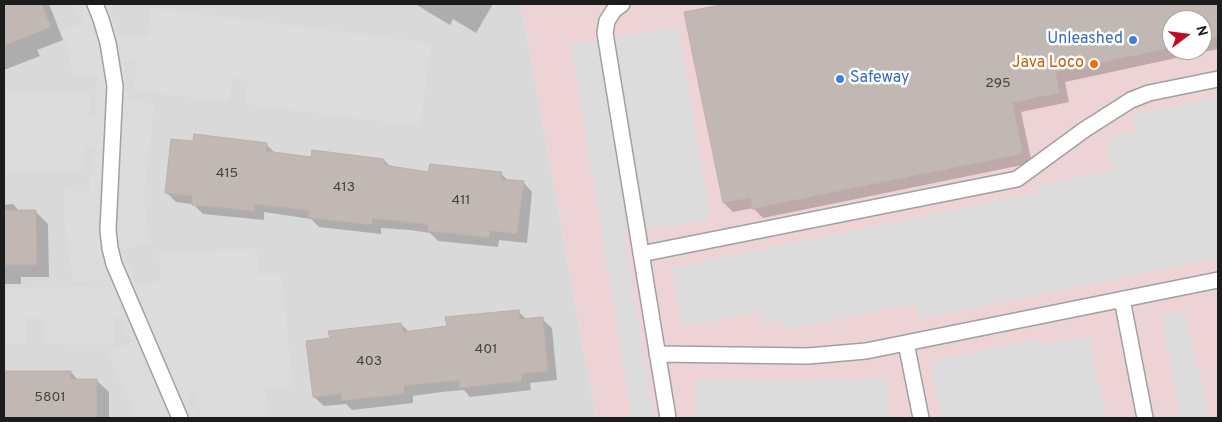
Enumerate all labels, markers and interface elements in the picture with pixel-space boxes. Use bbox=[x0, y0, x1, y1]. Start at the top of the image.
north arrow bbox=[1162, 10, 1212, 60]
text: N bbox=[1191, 24, 1211, 38]
place label: Unleashed bbox=[1047, 30, 1123, 50]
marker: Unleashed bbox=[1127, 34, 1139, 46]
place label: Java Loco bbox=[1012, 54, 1084, 74]
marker: Java Loco bbox=[1088, 58, 1100, 70]
place label: Safeway bbox=[850, 69, 910, 89]
marker: Safeway bbox=[834, 73, 846, 85]
house number: 295 bbox=[985, 76, 1011, 92]
house number: 415 bbox=[216, 166, 238, 182]
house number: 413 bbox=[333, 180, 355, 196]
house number: 411 bbox=[451, 193, 471, 209]
house number: 401 bbox=[475, 342, 497, 358]
house number: 403 bbox=[356, 354, 382, 370]
house number: 5801 bbox=[34, 390, 66, 406]

